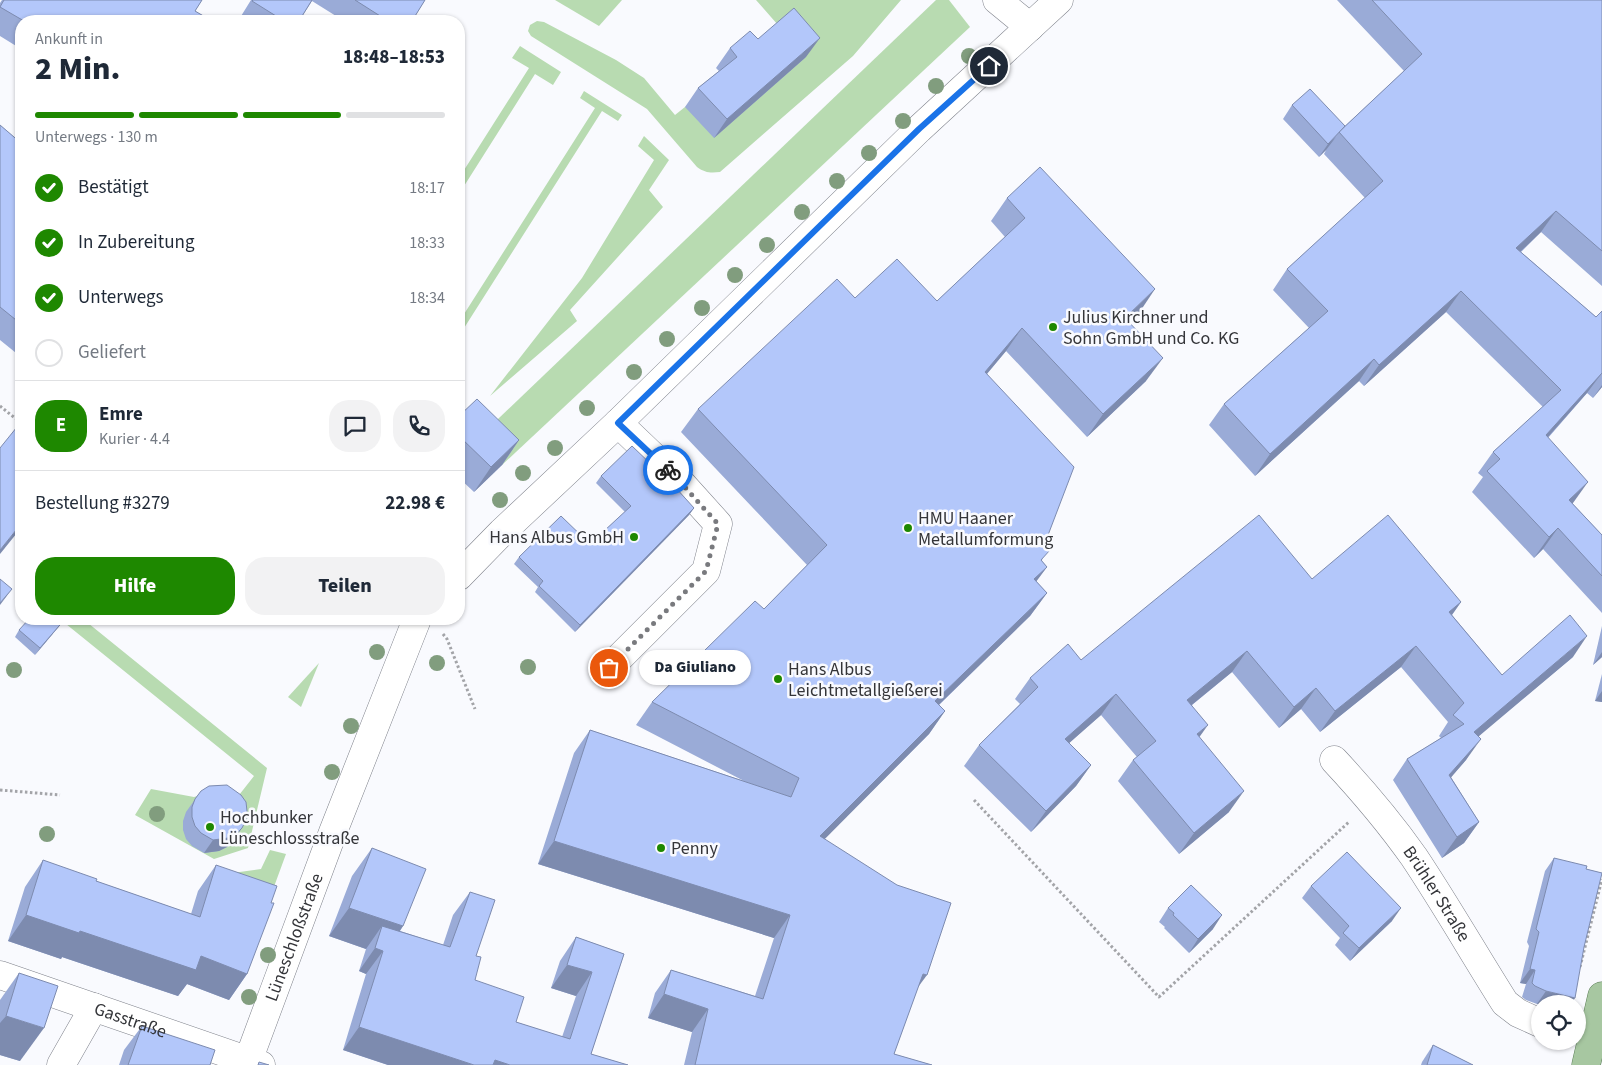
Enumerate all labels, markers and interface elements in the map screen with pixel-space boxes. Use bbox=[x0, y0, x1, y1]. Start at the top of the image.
text: Ankunft in bbox=[35, 28, 103, 50]
text: 18:48–18:53 bbox=[343, 44, 445, 71]
pin bbox=[968, 45, 1010, 87]
text: 2 Min. bbox=[35, 46, 121, 92]
icon: home bbox=[975, 52, 1003, 80]
text: Unterwegs · 130 m bbox=[35, 126, 158, 148]
icon: check bbox=[35, 174, 63, 202]
text: Bestätigt bbox=[78, 174, 149, 201]
text: 18:17 bbox=[409, 177, 445, 199]
icon: check bbox=[35, 229, 63, 257]
text: In Zubereitung bbox=[78, 229, 195, 256]
text: 18:33 bbox=[409, 232, 445, 254]
icon: check bbox=[35, 284, 63, 312]
text: Unterwegs bbox=[78, 284, 164, 311]
text: 18:34 bbox=[409, 287, 445, 309]
place label: Julius Kirchner und Sohn GmbH und Co. KG bbox=[1063, 305, 1239, 351]
marker: Julius Kirchner und Sohn GmbH und Co. KG bbox=[1047, 321, 1059, 333]
text: Geliefert bbox=[78, 339, 146, 366]
button: chat bbox=[329, 400, 381, 452]
button: phone bbox=[393, 400, 445, 452]
text: Emre bbox=[99, 401, 143, 428]
text: E bbox=[56, 412, 66, 439]
text: Kurier · 4.4 bbox=[99, 428, 170, 450]
courier bbox=[643, 445, 693, 495]
icon: bike bbox=[654, 456, 682, 484]
text: Bestellung #3279 bbox=[35, 490, 170, 517]
text: 22.98 € bbox=[385, 490, 445, 517]
place label: HMU Haaner Metallumformung bbox=[918, 506, 1053, 552]
marker: HMU Haaner Metallumformung bbox=[902, 522, 914, 534]
place label: Hans Albus GmbH bbox=[489, 525, 624, 550]
marker: Hans Albus GmbH bbox=[628, 531, 640, 543]
button: Hilfe bbox=[35, 557, 235, 615]
button: Teilen bbox=[245, 557, 445, 615]
pin bbox=[588, 647, 630, 689]
callout: Da Giuliano bbox=[639, 650, 752, 686]
icon: bag bbox=[595, 654, 623, 682]
text: Da Giuliano bbox=[654, 656, 736, 678]
place label: Hans Albus Leichtmetallgießerei bbox=[788, 657, 943, 703]
marker: Hans Albus Leichtmetallgießerei bbox=[772, 673, 784, 685]
place label: Hochbunker Lüneschlossstraße bbox=[220, 805, 360, 851]
marker: Hochbunker Lüneschlossstraße bbox=[204, 821, 216, 833]
place label: Penny bbox=[671, 836, 718, 861]
street label: Brühler Straße bbox=[1397, 841, 1476, 947]
marker: Penny bbox=[655, 842, 667, 854]
street label: Lüneschloßstraße bbox=[259, 870, 330, 1005]
map controls bbox=[1531, 995, 1586, 1050]
button: locate bbox=[1531, 995, 1586, 1050]
street label: Gasstraße bbox=[91, 996, 170, 1045]

